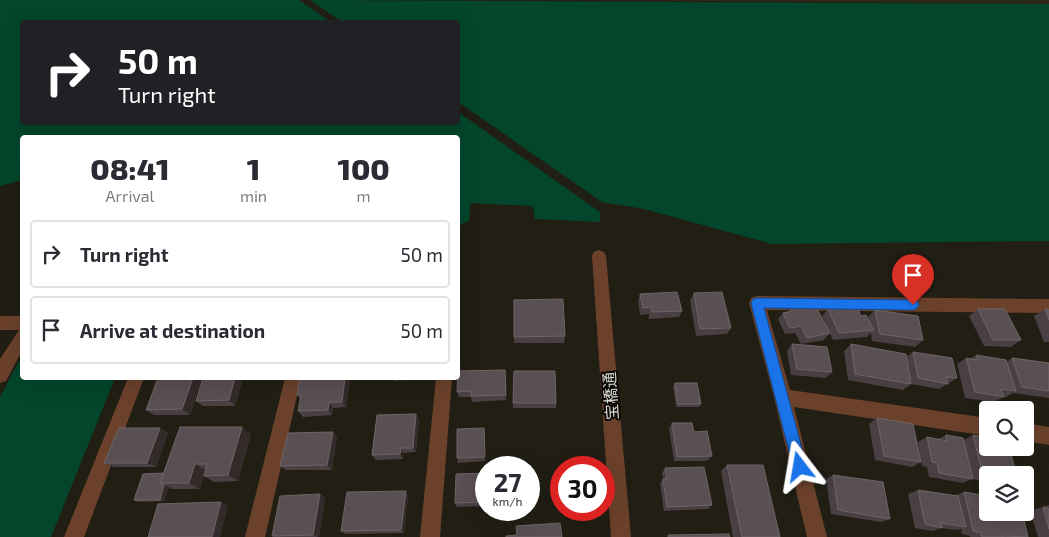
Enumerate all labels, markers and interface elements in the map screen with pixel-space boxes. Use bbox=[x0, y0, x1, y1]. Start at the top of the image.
text: 50 m bbox=[118, 39, 198, 81]
icon: right bbox=[35, 40, 100, 105]
text: Turn right bbox=[118, 81, 216, 107]
text: 08:41 bbox=[90, 150, 170, 186]
text: 1 bbox=[247, 150, 260, 186]
text: 100 bbox=[337, 150, 390, 186]
text: Arrival bbox=[106, 186, 154, 205]
text: min bbox=[240, 186, 267, 205]
text: m bbox=[357, 186, 371, 205]
icon: right bbox=[37, 240, 65, 268]
text: Turn right bbox=[80, 243, 168, 266]
text: 50 m bbox=[400, 243, 443, 266]
pin bbox=[892, 254, 934, 305]
icon: arrive bbox=[899, 261, 927, 289]
icon: arrive bbox=[37, 316, 65, 344]
text: Arrive at destination bbox=[80, 319, 265, 342]
text: 50 m bbox=[400, 319, 443, 342]
street label: 宝橋通 bbox=[599, 371, 621, 421]
map controls bbox=[979, 401, 1034, 521]
button: search bbox=[979, 401, 1034, 456]
position arrow bbox=[773, 440, 825, 492]
speed limit sign: 30 bbox=[550, 456, 615, 521]
button: layers bbox=[979, 466, 1034, 521]
text: 27 bbox=[494, 467, 521, 497]
text: km/h bbox=[493, 494, 522, 508]

